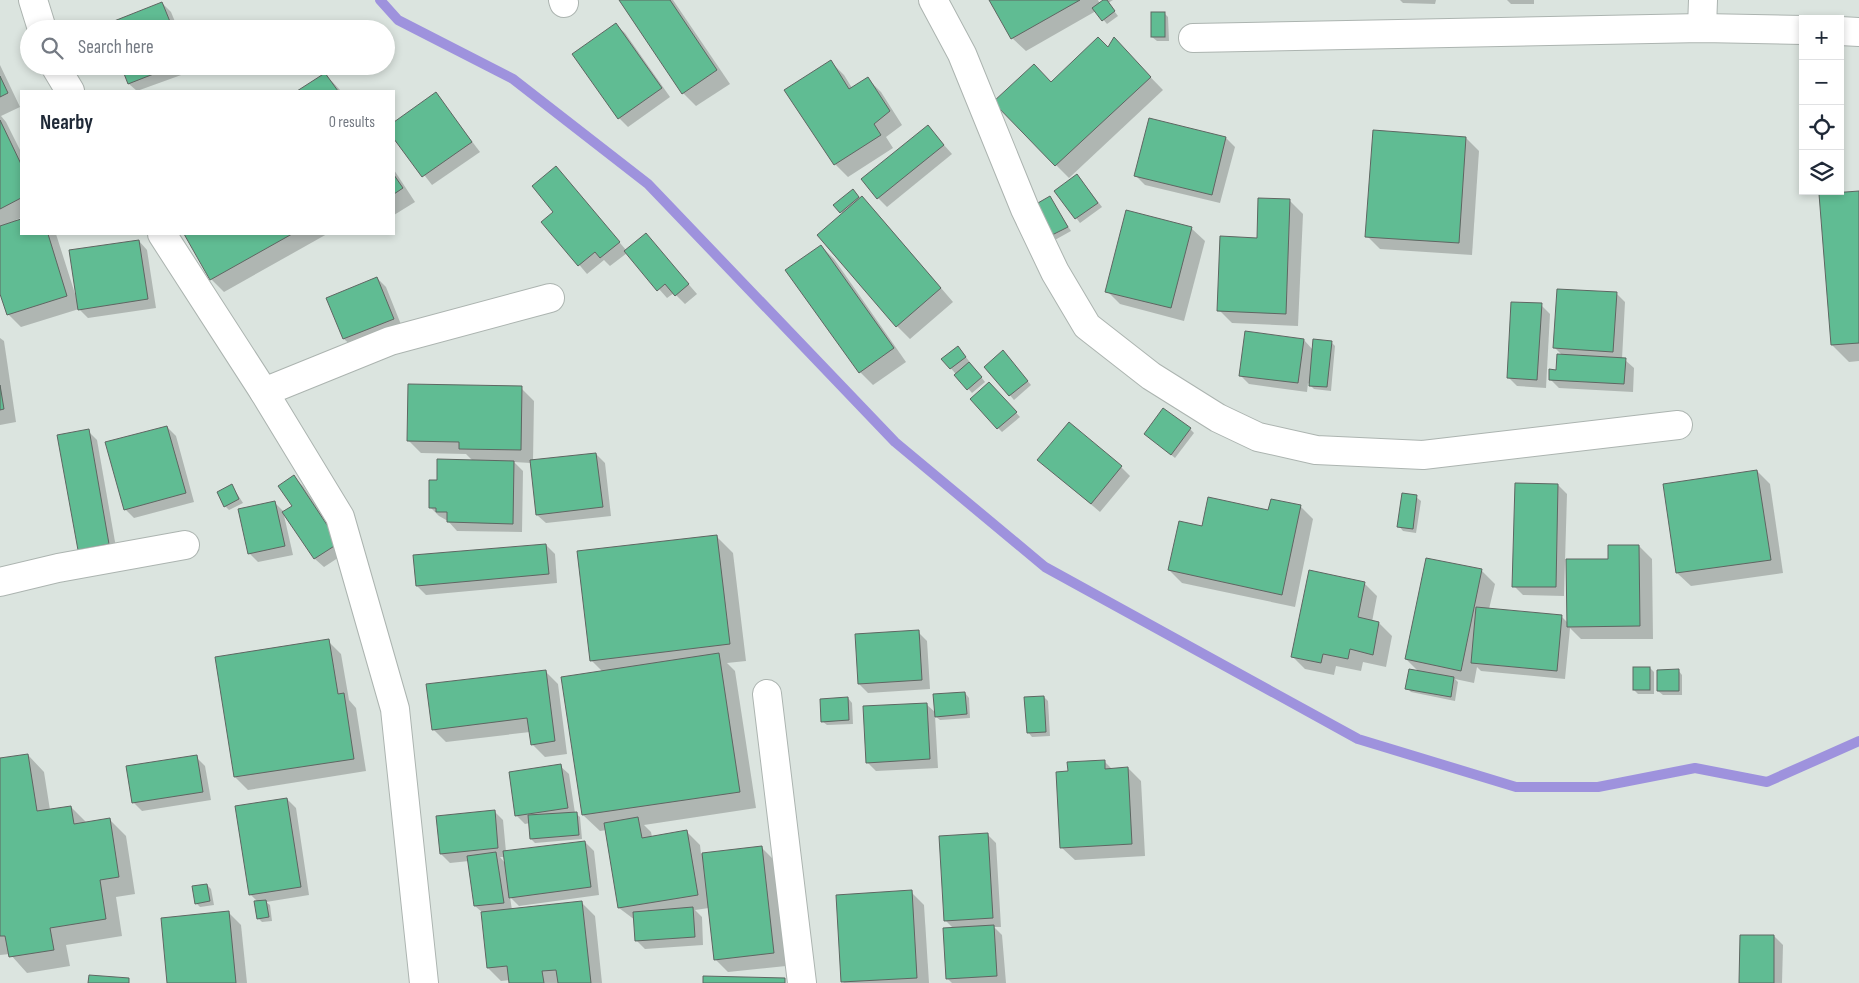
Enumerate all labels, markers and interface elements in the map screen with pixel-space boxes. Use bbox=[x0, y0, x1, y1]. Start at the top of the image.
map controls bbox=[1799, 15, 1844, 195]
button: + bbox=[1799, 15, 1844, 60]
search box bbox=[20, 20, 395, 75]
icon: search bbox=[38, 34, 66, 62]
text: Search here bbox=[78, 36, 154, 59]
button: − bbox=[1799, 60, 1844, 105]
button: locate bbox=[1799, 105, 1844, 150]
text: Nearby bbox=[40, 110, 93, 135]
text: 0 results bbox=[329, 113, 375, 132]
button: layers bbox=[1799, 150, 1844, 195]

